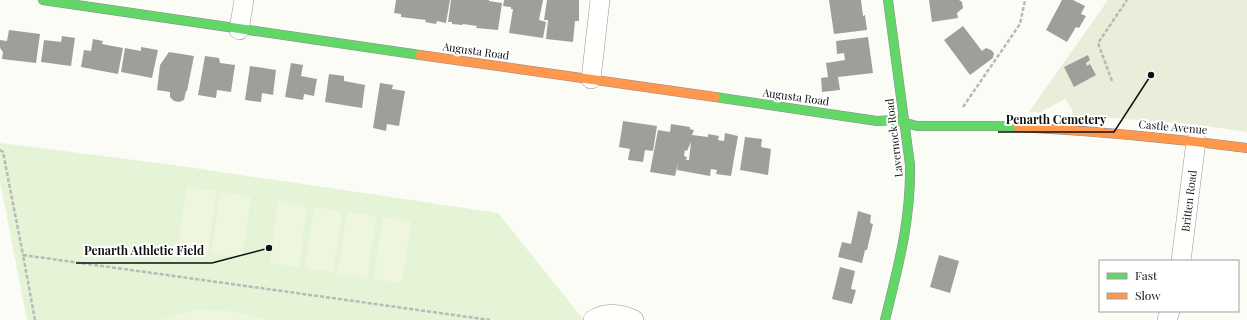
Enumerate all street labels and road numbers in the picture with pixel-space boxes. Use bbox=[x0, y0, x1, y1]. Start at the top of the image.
street label: Augusta Road bbox=[441, 38, 511, 63]
street label: Augusta Road bbox=[761, 84, 831, 109]
street label: Lavernock Road bbox=[881, 97, 906, 178]
street label: Castle Avenue bbox=[1138, 116, 1209, 137]
street label: Britten Road bbox=[1177, 169, 1200, 233]

